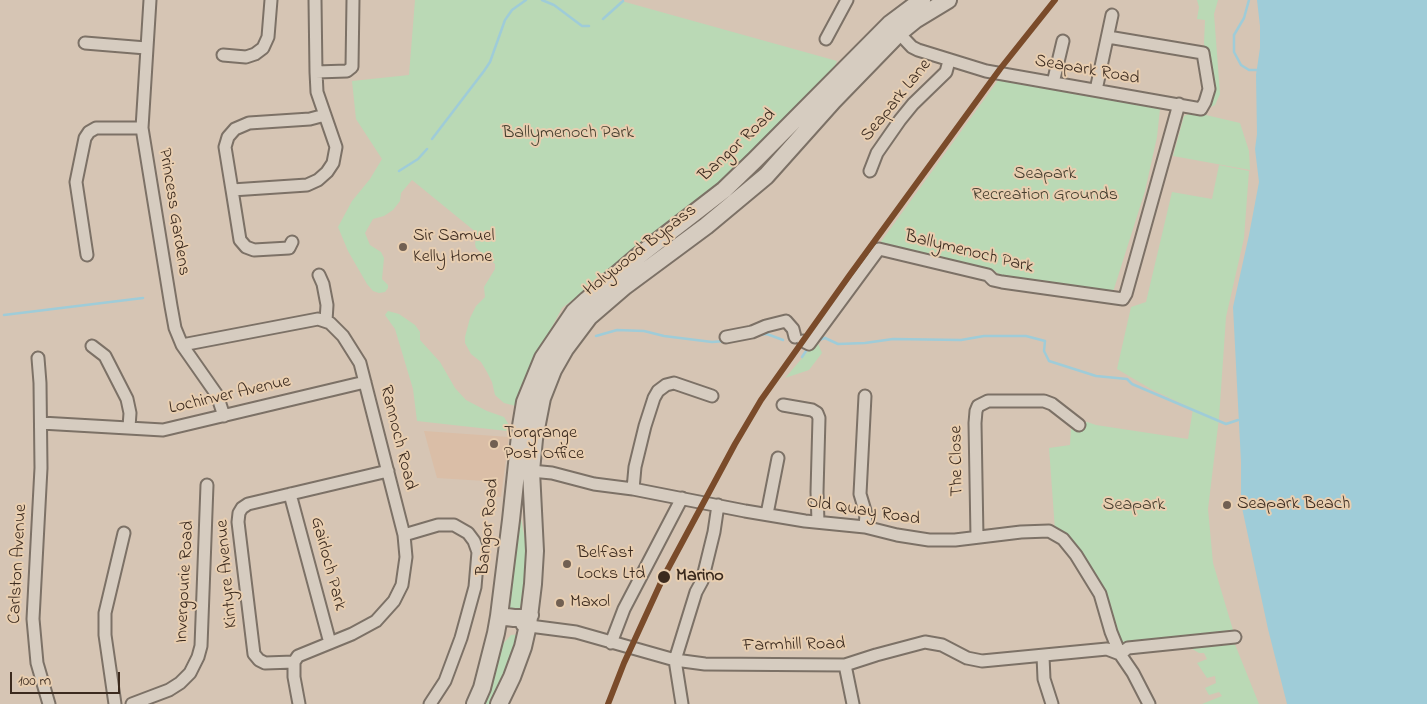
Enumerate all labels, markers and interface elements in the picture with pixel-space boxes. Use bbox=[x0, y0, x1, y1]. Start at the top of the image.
street label: Seapark Road bbox=[1033, 51, 1141, 91]
street label: Seapark Lane bbox=[857, 55, 937, 147]
street label: Bangor Road bbox=[695, 105, 781, 187]
park label: Ballymenoch Park bbox=[502, 123, 634, 145]
street label: Princess Gardens bbox=[152, 147, 194, 277]
park label: Seapark Recreation Grounds bbox=[972, 164, 1118, 206]
street label: Holywood Bypass bbox=[580, 200, 702, 302]
place label: Sir Samuel Kelly Home bbox=[413, 226, 494, 268]
street label: Ballymenoch Park bbox=[902, 227, 1036, 279]
marker: Sir Samuel Kelly Home bbox=[397, 241, 409, 253]
street label: Lochinver Avenue bbox=[167, 372, 293, 420]
street label: Rannoch Road bbox=[374, 383, 420, 493]
place label: Torgrange Post Office bbox=[504, 423, 584, 466]
street label: The Close bbox=[947, 425, 969, 497]
marker: Torgrange Post Office bbox=[488, 438, 500, 450]
street label: Bangor Road bbox=[473, 477, 505, 577]
street label: Old Quay Road bbox=[805, 492, 921, 532]
place label: Seapark Beach bbox=[1237, 494, 1350, 516]
park label: Seapark bbox=[1103, 495, 1165, 517]
marker: Seapark Beach bbox=[1221, 499, 1233, 511]
street label: Carlston Avenue bbox=[5, 504, 33, 624]
street label: Gairloch Park bbox=[304, 515, 350, 613]
street label: Kintyre Avenue bbox=[212, 519, 244, 629]
street label: Invergourie Road bbox=[172, 520, 200, 644]
place label: Belfast Locks Ltd bbox=[577, 543, 645, 586]
marker: Belfast Locks Ltd bbox=[561, 558, 573, 570]
place label: Marino bbox=[676, 566, 724, 588]
marker: Marino bbox=[656, 569, 672, 585]
place label: Maxol bbox=[570, 592, 610, 614]
marker: Maxol bbox=[554, 597, 566, 609]
street label: Farmhill Road bbox=[743, 634, 845, 658]
scale bar bbox=[12, 662, 122, 694]
text: 100 m bbox=[18, 670, 51, 692]

